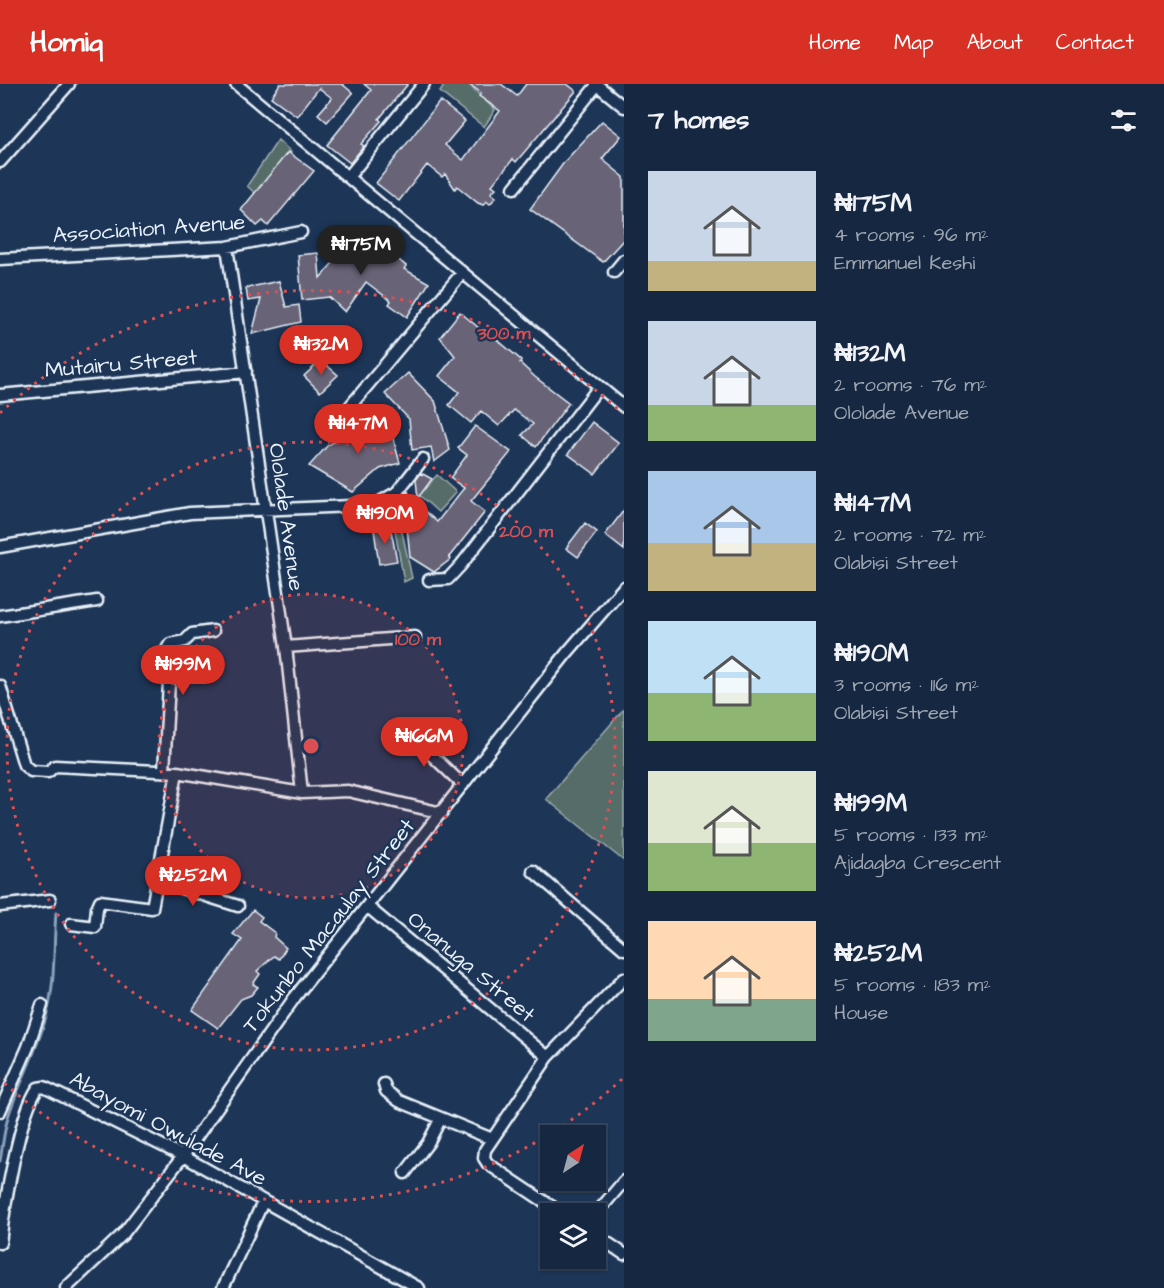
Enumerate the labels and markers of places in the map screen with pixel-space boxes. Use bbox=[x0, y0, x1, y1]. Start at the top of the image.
pin: ₦175M bbox=[319, 225, 403, 276]
pin: ₦132M bbox=[279, 325, 363, 376]
pin: ₦147M bbox=[316, 404, 400, 455]
pin: ₦190M bbox=[343, 494, 427, 545]
pin: ₦199M bbox=[141, 645, 225, 696]
pin: ₦166M bbox=[382, 717, 466, 768]
centre of rings bbox=[301, 736, 321, 756]
pin: ₦252M bbox=[151, 856, 235, 907]

